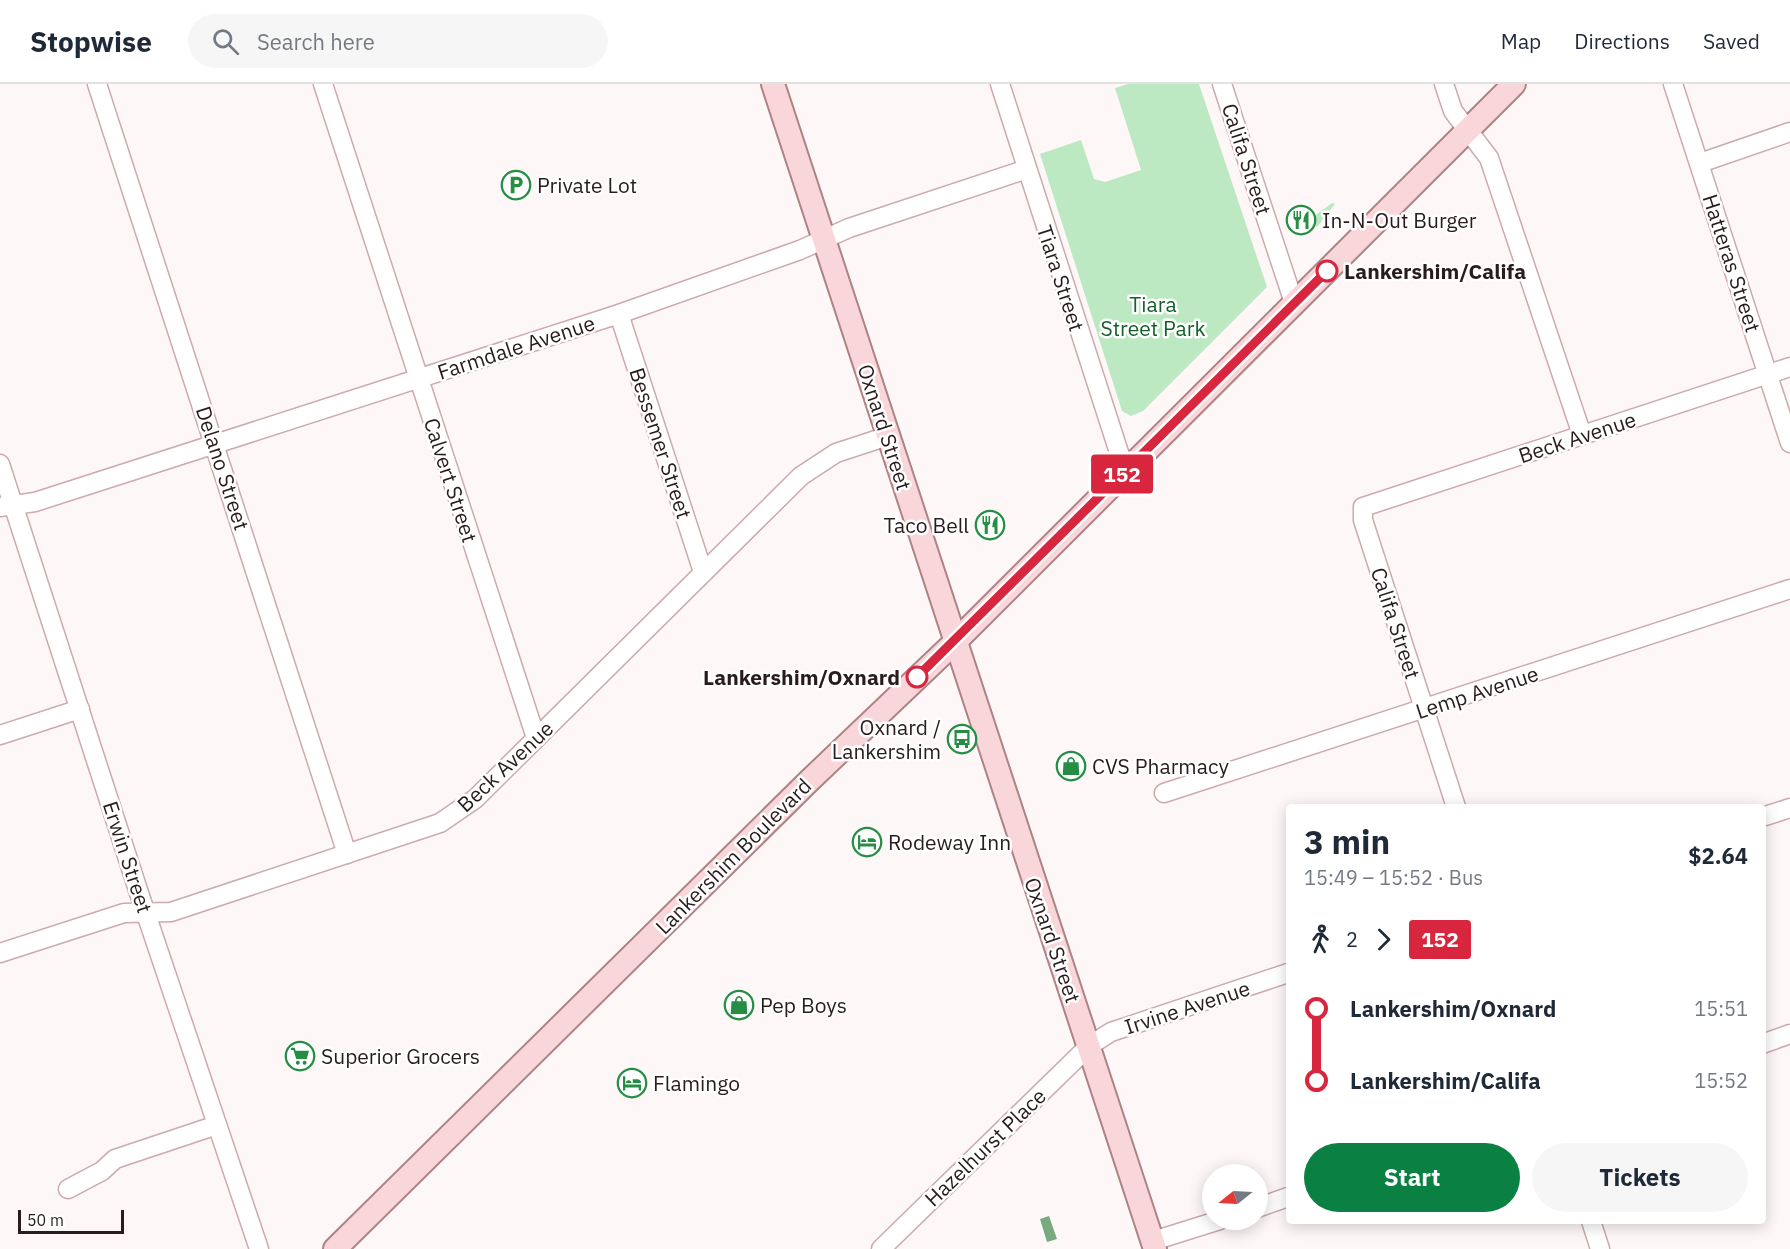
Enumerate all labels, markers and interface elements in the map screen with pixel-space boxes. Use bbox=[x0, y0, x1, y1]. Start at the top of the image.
search box bbox=[188, 14, 608, 68]
text: Stopwise bbox=[30, 23, 152, 60]
icon: search bbox=[209, 25, 242, 58]
text: Search here bbox=[257, 27, 375, 56]
text: Map bbox=[1501, 27, 1541, 55]
text: Directions bbox=[1574, 27, 1670, 55]
text: Saved bbox=[1703, 27, 1760, 55]
street label: Califa Street bbox=[1216, 100, 1278, 218]
parking icon: Private Lot bbox=[500, 169, 532, 201]
place label: Private Lot bbox=[537, 171, 637, 199]
street label: Hatteras Street bbox=[1696, 190, 1768, 336]
restaurant icon: In-N-Out Burger bbox=[1285, 204, 1317, 236]
place label: In-N-Out Burger bbox=[1322, 206, 1477, 234]
street label: Tiara Street bbox=[1031, 221, 1091, 335]
place label: Lankershim/Califa bbox=[1344, 257, 1526, 285]
marker: Lankershim/Califa bbox=[1316, 260, 1338, 282]
park label: Tiara Street Park bbox=[1100, 290, 1206, 342]
street label: Farmdale Avenue bbox=[434, 308, 598, 386]
street label: Oxnard Street bbox=[851, 360, 919, 494]
street label: Bessemer Street bbox=[623, 364, 699, 522]
street label: Delano Street bbox=[190, 402, 256, 534]
street label: Beck Avenue bbox=[1515, 405, 1639, 469]
street label: Calvert Street bbox=[418, 414, 484, 546]
line badge: 152 bbox=[1088, 454, 1156, 494]
text: 152 bbox=[1103, 460, 1141, 488]
restaurant icon: Taco Bell bbox=[974, 509, 1006, 541]
place label: Taco Bell bbox=[884, 511, 969, 539]
street label: Califa Street bbox=[1365, 564, 1427, 682]
street label: Lemp Avenue bbox=[1412, 659, 1542, 725]
place label: Lankershim/Oxnard bbox=[703, 663, 900, 691]
marker: Lankershim/Oxnard bbox=[906, 666, 928, 688]
place label: Oxnard / Lankershim bbox=[832, 713, 941, 765]
street label: Beck Avenue bbox=[451, 714, 559, 818]
bus stop icon: Oxnard / Lankershim bbox=[946, 723, 978, 755]
shop icon: CVS Pharmacy bbox=[1055, 750, 1087, 782]
place label: CVS Pharmacy bbox=[1092, 752, 1229, 780]
street label: Lankershim Boulevard bbox=[649, 772, 817, 940]
street label: Erwin Street bbox=[97, 798, 159, 916]
text: 3 min bbox=[1304, 820, 1390, 863]
hotel icon: Rodeway Inn bbox=[851, 826, 883, 858]
place label: Rodeway Inn bbox=[888, 828, 1011, 856]
text: $2.64 bbox=[1688, 841, 1748, 870]
text: 15:49 – 15:52 · Bus bbox=[1304, 864, 1483, 891]
street label: Oxnard Street bbox=[1018, 874, 1088, 1006]
icon: walk bbox=[1304, 923, 1337, 956]
icon: forward bbox=[1367, 923, 1400, 956]
text: 152 bbox=[1421, 925, 1459, 953]
text: 2 bbox=[1346, 926, 1358, 953]
street label: Irvine Avenue bbox=[1121, 974, 1253, 1040]
shop icon: Pep Boys bbox=[723, 989, 755, 1021]
place label: Pep Boys bbox=[760, 991, 847, 1019]
text: Lankershim/Oxnard bbox=[1350, 994, 1556, 1023]
text: 15:51 bbox=[1694, 995, 1748, 1022]
supermarket icon: Superior Grocers bbox=[284, 1040, 316, 1072]
place label: Superior Grocers bbox=[321, 1042, 480, 1070]
text: Lankershim/Califa bbox=[1350, 1066, 1541, 1095]
hotel icon: Flamingo bbox=[616, 1067, 648, 1099]
text: 15:52 bbox=[1694, 1067, 1748, 1094]
place label: Flamingo bbox=[653, 1069, 740, 1097]
street label: Hazelhurst Place bbox=[918, 1082, 1052, 1212]
button: Start bbox=[1304, 1143, 1520, 1212]
button: Tickets bbox=[1532, 1143, 1748, 1212]
north arrow bbox=[1202, 1164, 1268, 1230]
map controls bbox=[1202, 1164, 1268, 1230]
scale bar bbox=[18, 1207, 124, 1234]
text: 50 m bbox=[27, 1210, 64, 1230]

